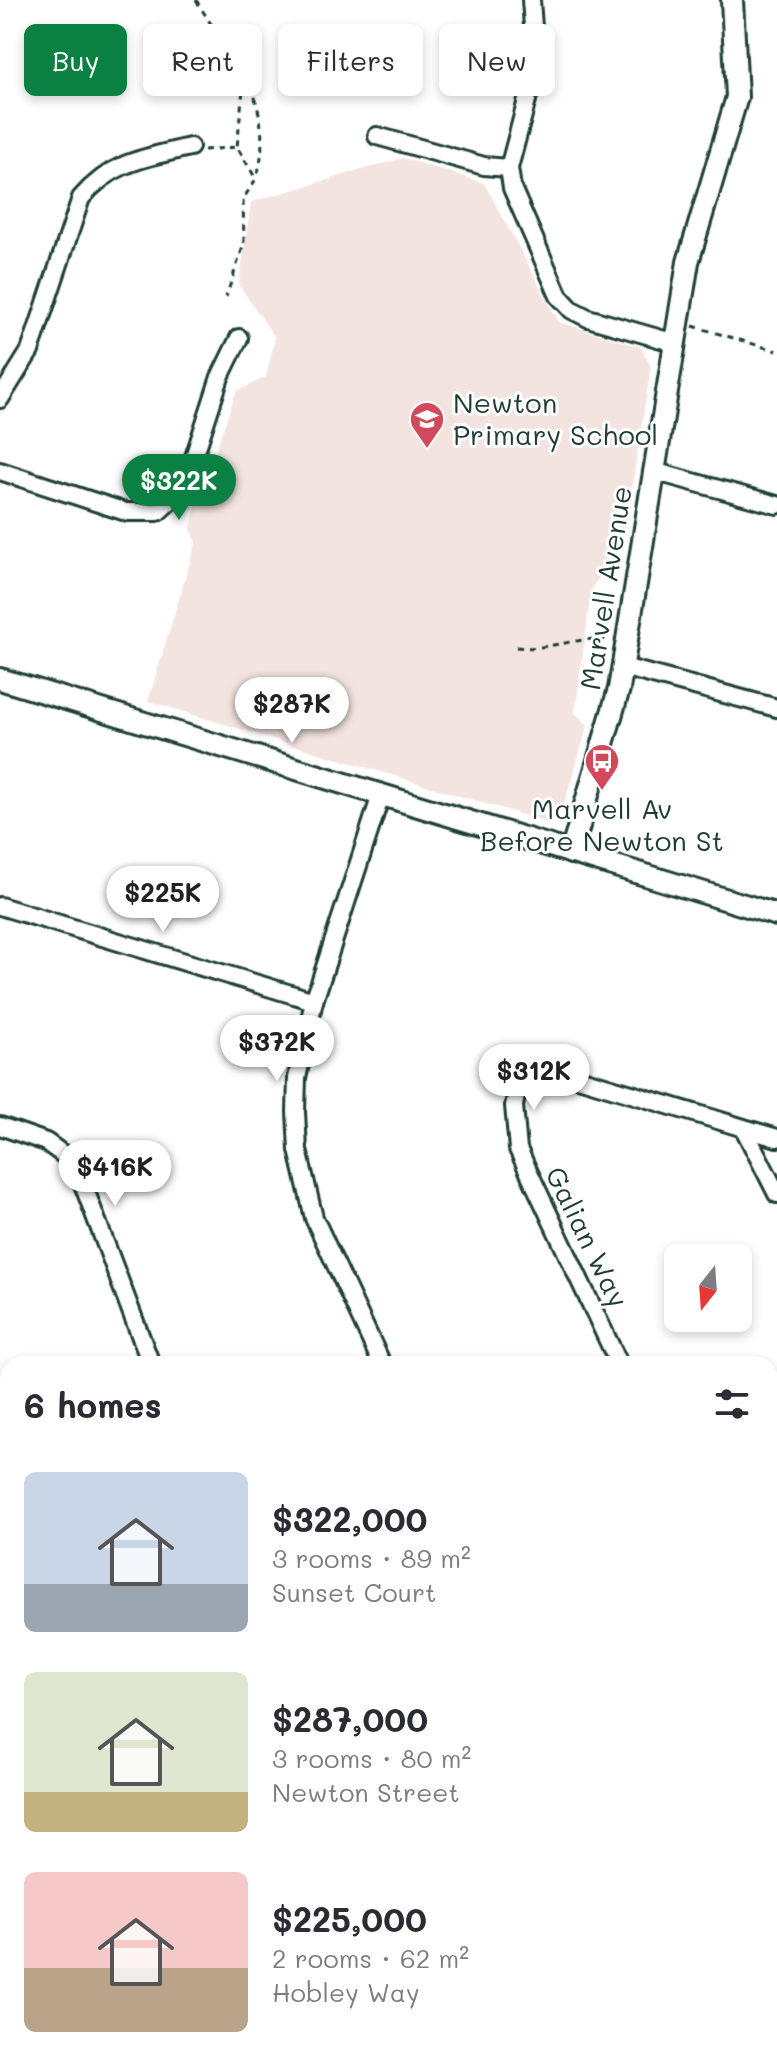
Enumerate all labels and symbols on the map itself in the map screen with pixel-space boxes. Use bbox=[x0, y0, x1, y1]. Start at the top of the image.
place label: Newton Primary School bbox=[453, 384, 658, 452]
school or university icon: Newton Primary School bbox=[408, 400, 446, 450]
pin: $322K bbox=[123, 454, 235, 522]
street label: Marvell Avenue bbox=[571, 483, 639, 692]
pin: $287K bbox=[236, 677, 348, 745]
bus stop icon: Marvell Av Before Newton St bbox=[583, 742, 621, 792]
place label: Marvell Av Before Newton St bbox=[480, 790, 724, 858]
pin: $225K bbox=[107, 866, 219, 934]
pin: $372K bbox=[221, 1015, 333, 1083]
pin: $312K bbox=[478, 1044, 590, 1112]
pin: $416K bbox=[59, 1140, 171, 1208]
street label: Galian Way bbox=[538, 1160, 637, 1313]
north arrow bbox=[664, 1244, 752, 1332]

